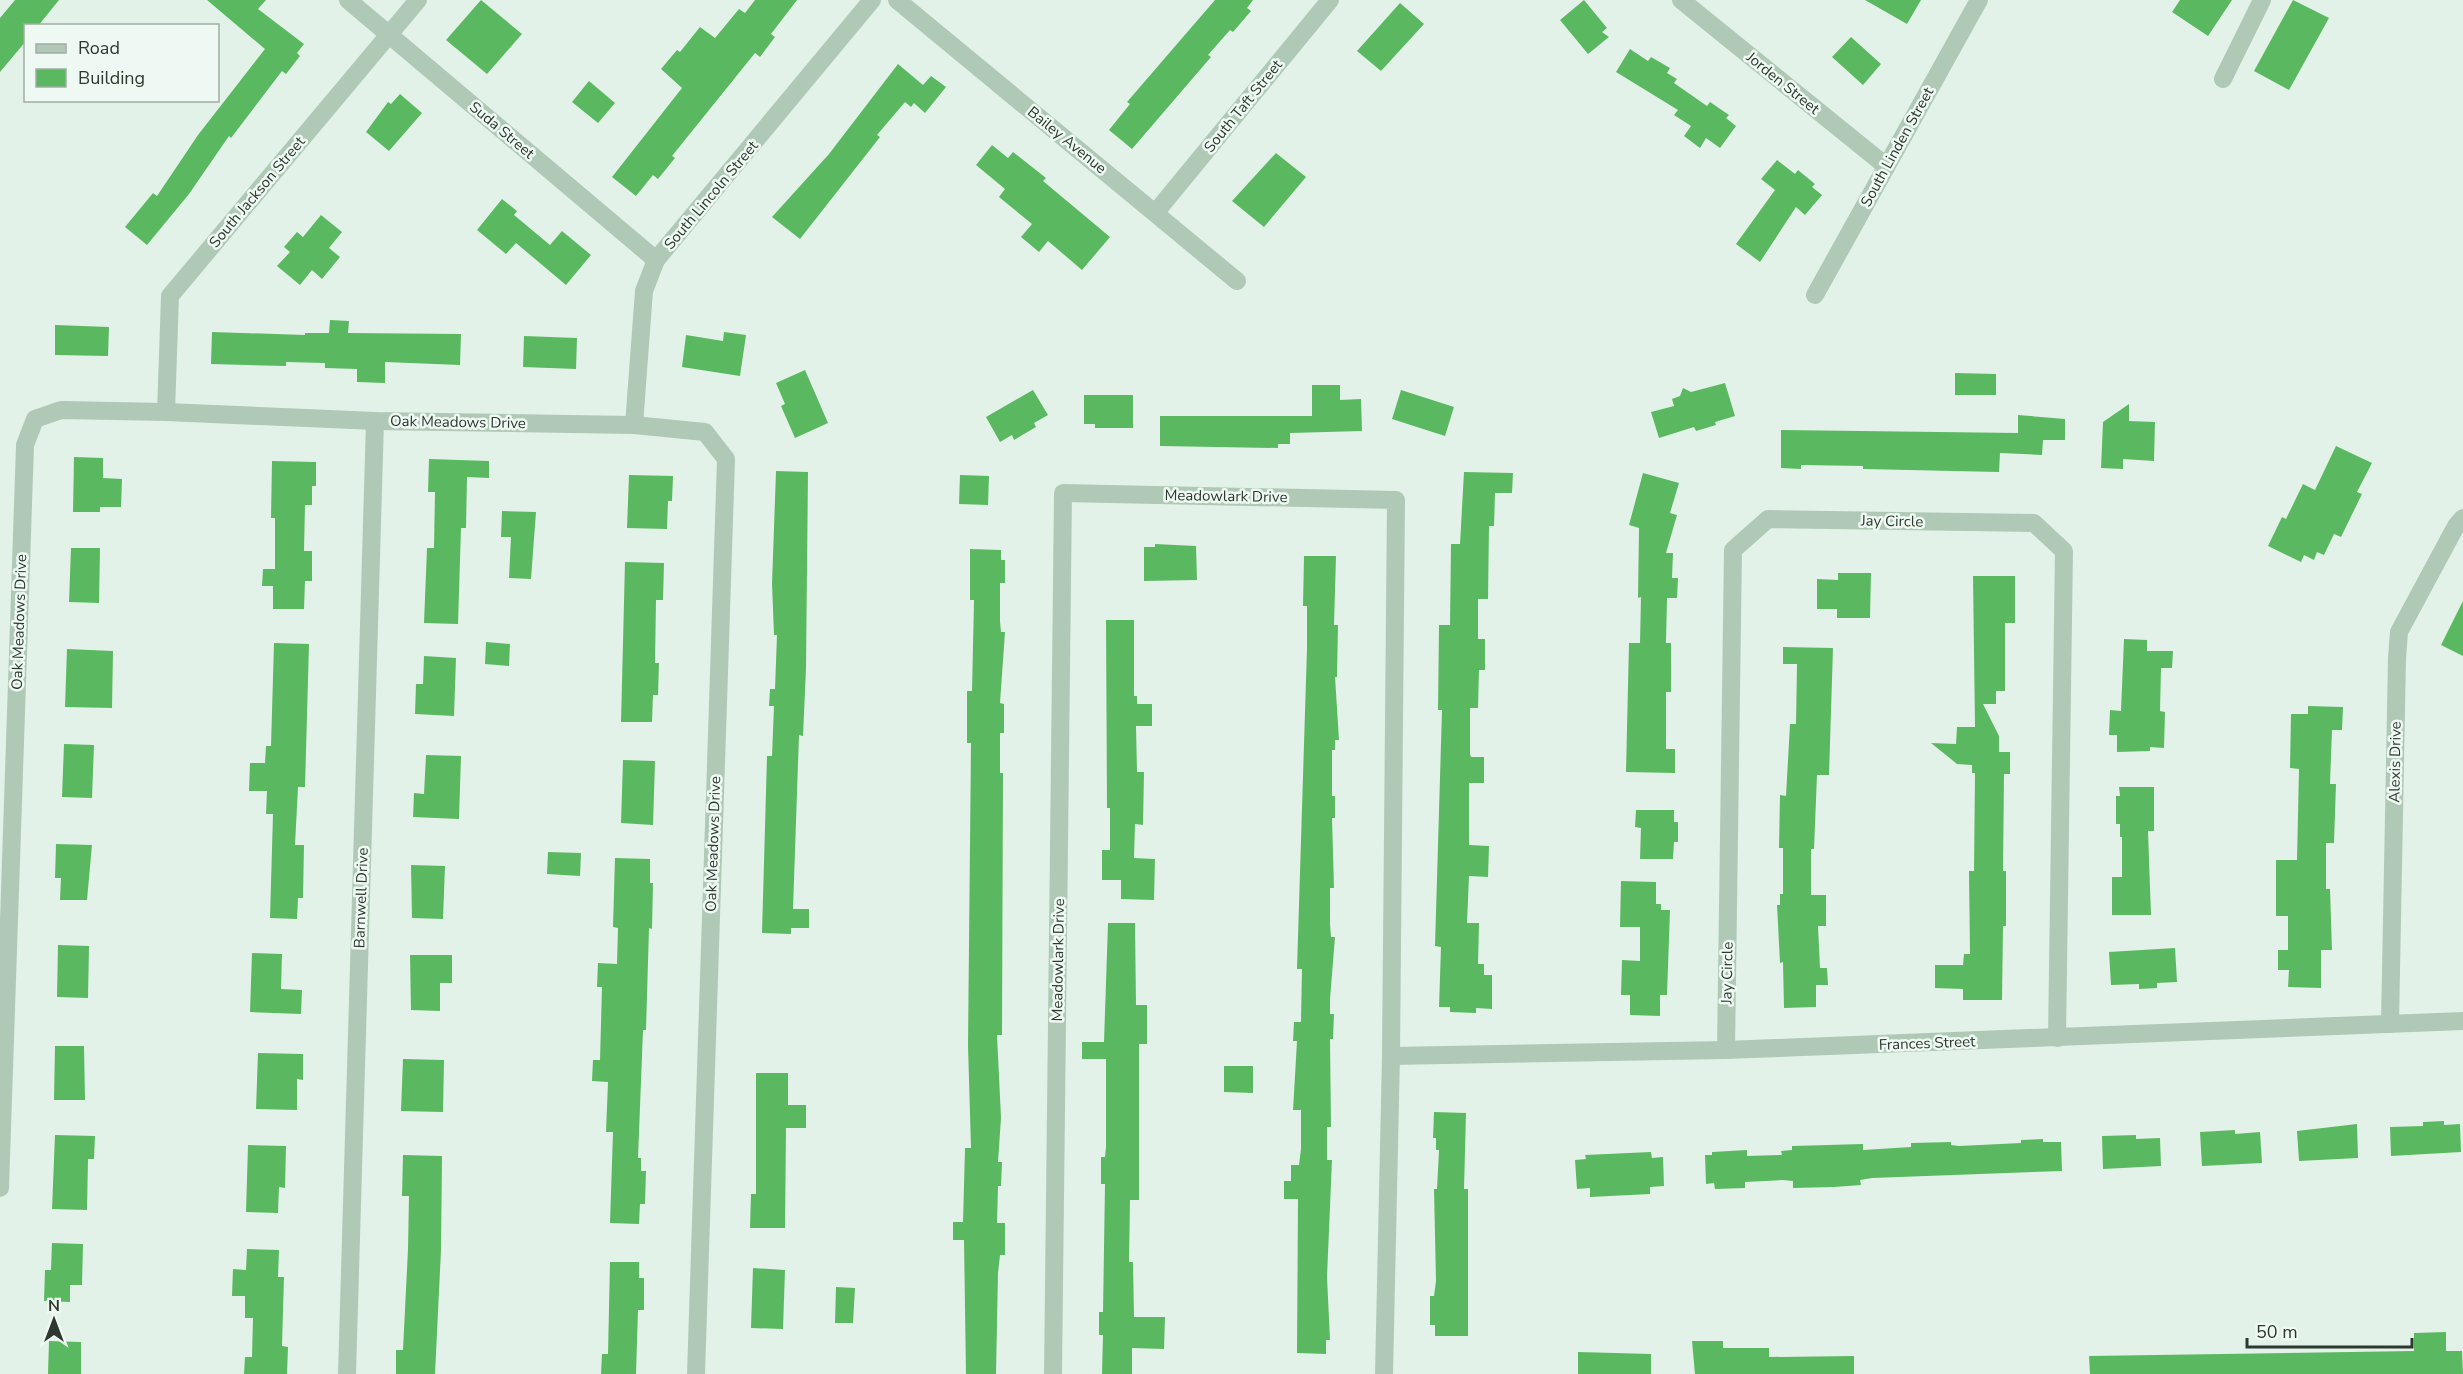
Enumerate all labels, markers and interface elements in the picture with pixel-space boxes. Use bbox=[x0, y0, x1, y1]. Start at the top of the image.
legend bbox=[24, 24, 219, 102]
text: Road bbox=[78, 36, 120, 60]
street label: Jorden Street bbox=[1742, 47, 1824, 119]
street label: South Taft Street bbox=[1199, 55, 1287, 157]
text: Building bbox=[78, 66, 145, 90]
street label: South Linden Street bbox=[1856, 83, 1939, 210]
street label: Suda Street bbox=[465, 97, 539, 164]
street label: Bailey Avenue bbox=[1023, 102, 1111, 178]
street label: South Jackson Street bbox=[204, 132, 310, 252]
street label: South Lincoln Street bbox=[659, 136, 763, 254]
street label: Oak Meadows Drive bbox=[390, 411, 526, 433]
street label: Meadowlark Drive bbox=[1164, 485, 1288, 507]
street label: Jay Circle bbox=[1860, 510, 1923, 532]
street label: Oak Meadows Drive bbox=[7, 554, 31, 690]
street label: Alexis Drive bbox=[2384, 721, 2406, 803]
street label: Oak Meadows Drive bbox=[701, 776, 725, 912]
street label: Barnwell Drive bbox=[349, 847, 373, 949]
street label: Meadowlark Drive bbox=[1047, 898, 1069, 1022]
street label: Jay Circle bbox=[1716, 942, 1738, 1005]
street label: Frances Street bbox=[1878, 1031, 1976, 1055]
north arrow bbox=[24, 1290, 84, 1350]
text: N bbox=[48, 1295, 60, 1317]
scale bar bbox=[2247, 1311, 2412, 1349]
text: 50 m bbox=[2256, 1320, 2298, 1344]

